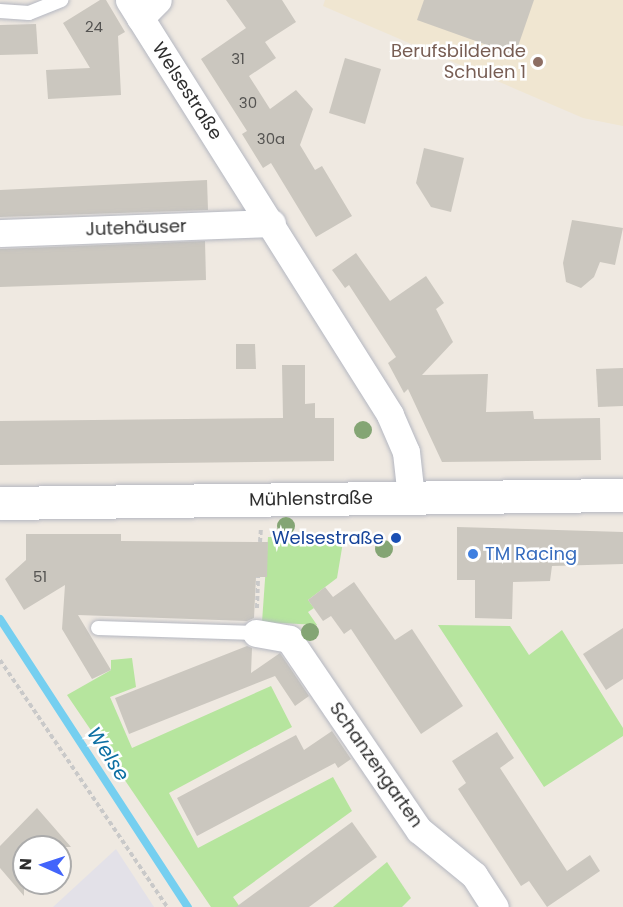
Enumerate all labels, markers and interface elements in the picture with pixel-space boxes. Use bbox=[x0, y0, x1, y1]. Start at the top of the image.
house number: 24 bbox=[85, 18, 103, 36]
street label: Welsestraße bbox=[147, 38, 227, 144]
place label: Berufsbildende Schulen 1 bbox=[391, 41, 526, 84]
house number: 31 bbox=[231, 50, 245, 68]
marker: Berufsbildende Schulen 1 bbox=[531, 55, 545, 69]
house number: 30 bbox=[239, 94, 257, 112]
house number: 30a bbox=[257, 130, 285, 148]
street label: Jutehäuser bbox=[85, 215, 187, 241]
street label: Mühlenstraße bbox=[249, 487, 373, 511]
place label: Welsestraße bbox=[272, 527, 384, 549]
marker: Welsestraße bbox=[389, 531, 403, 545]
place label: TM Racing bbox=[485, 543, 577, 565]
marker: TM Racing bbox=[466, 547, 480, 561]
house number: 51 bbox=[33, 568, 47, 586]
street label: Schanzengarten bbox=[325, 698, 427, 832]
water label: Welse bbox=[82, 722, 134, 786]
north arrow bbox=[12, 835, 72, 895]
text: N bbox=[14, 858, 37, 871]

